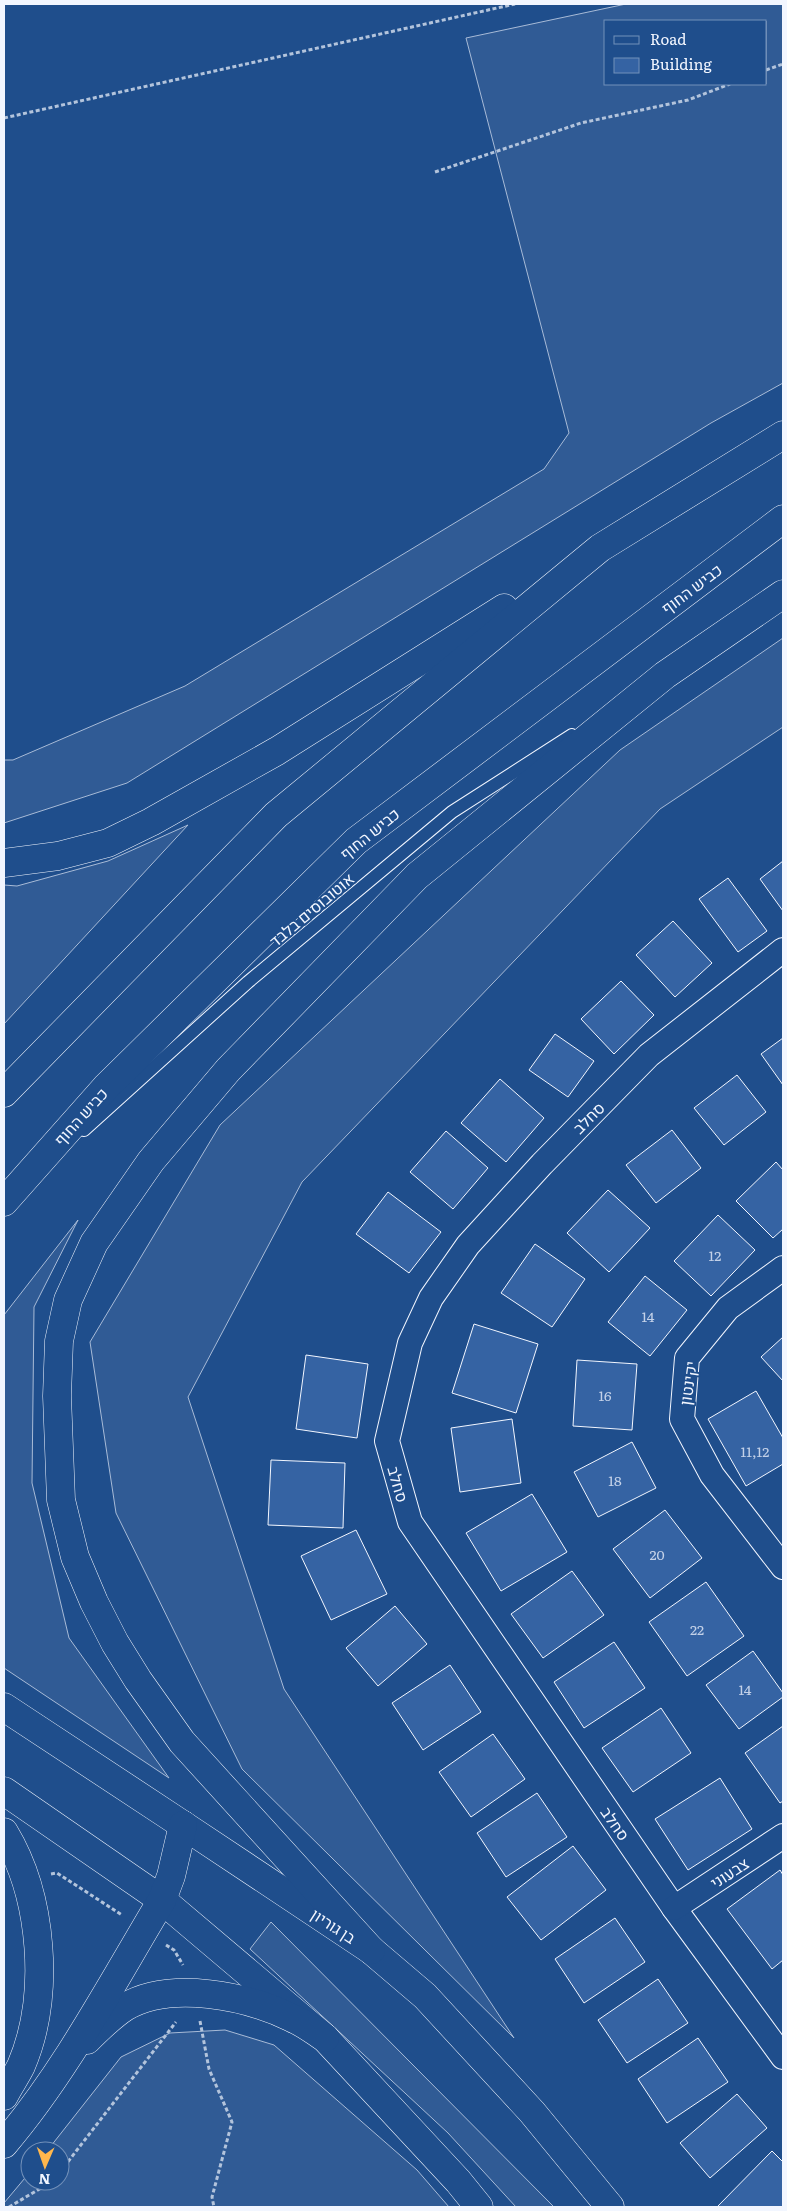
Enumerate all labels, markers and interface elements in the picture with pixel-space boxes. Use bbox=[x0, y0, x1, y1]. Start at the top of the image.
legend bbox=[604, 20, 767, 85]
text: Road bbox=[650, 27, 686, 50]
text: Building bbox=[650, 52, 712, 75]
street label: כביש החוף bbox=[655, 557, 727, 619]
street label: כביש החוף bbox=[334, 801, 404, 865]
street label: אוטובוסים בלבד bbox=[263, 866, 359, 952]
street label: כביש החוף bbox=[47, 1082, 113, 1150]
street label: סחלב bbox=[567, 1096, 609, 1138]
house number: 12 bbox=[709, 1245, 721, 1265]
house number: 14 bbox=[642, 1306, 655, 1326]
street label: יקינטון bbox=[672, 1359, 702, 1407]
house number: 16 bbox=[598, 1385, 612, 1405]
house number: 11,12 bbox=[741, 1441, 769, 1461]
street label: סחלב bbox=[382, 1463, 416, 1505]
house number: 18 bbox=[608, 1470, 622, 1490]
house number: 20 bbox=[649, 1544, 665, 1564]
house number: 22 bbox=[690, 1619, 704, 1639]
house number: 14 bbox=[739, 1679, 752, 1699]
street label: סחלב bbox=[596, 1801, 636, 1845]
street label: צבעוני bbox=[705, 1850, 753, 1893]
street label: בן גוריון bbox=[307, 1902, 362, 1949]
north arrow bbox=[20, 2141, 70, 2191]
text: N bbox=[38, 2170, 51, 2190]

